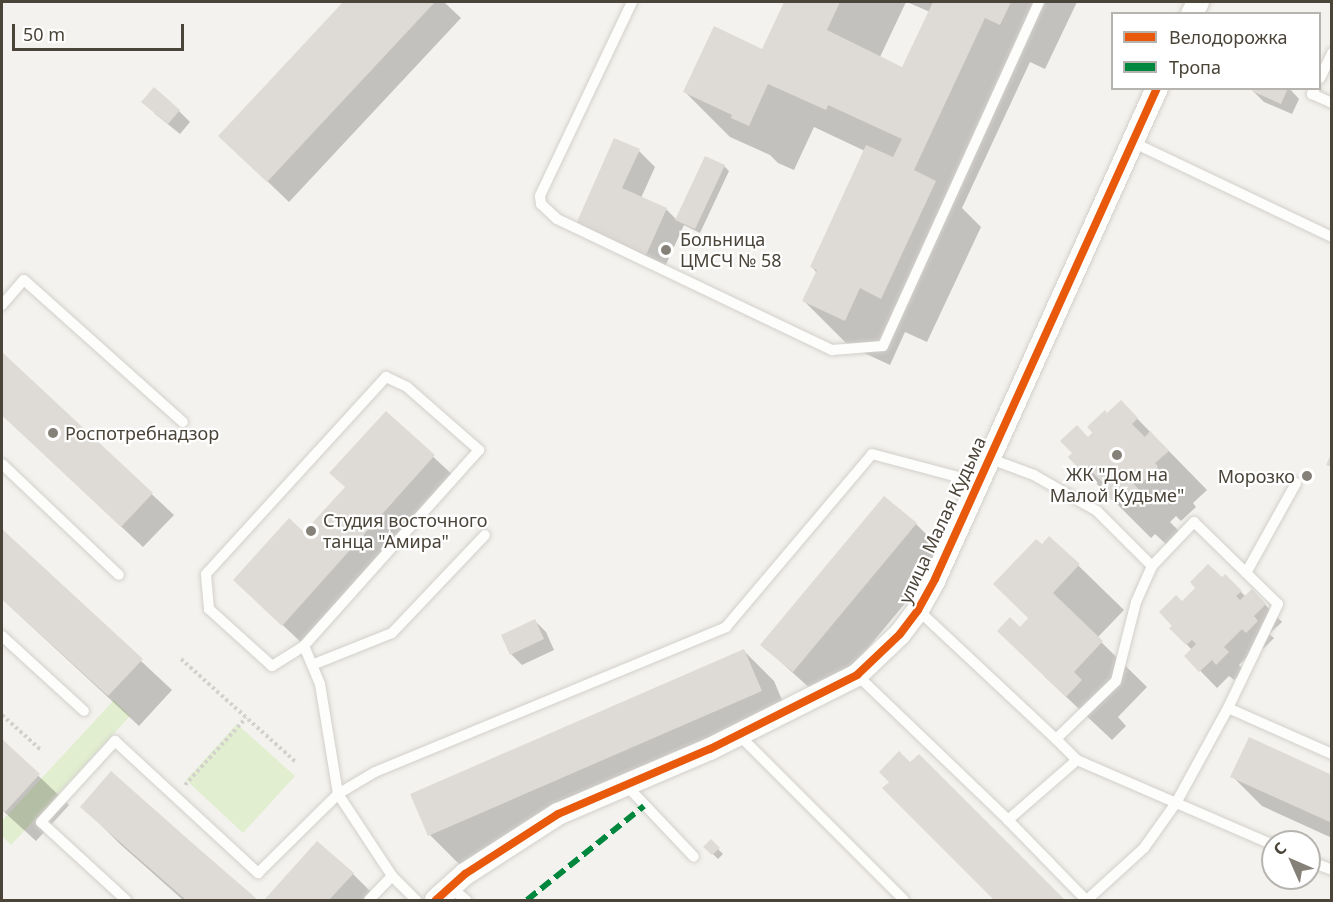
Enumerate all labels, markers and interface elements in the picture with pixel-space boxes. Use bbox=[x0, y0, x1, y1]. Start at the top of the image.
scale bar bbox=[15, 12, 188, 50]
legend bbox=[1111, 12, 1321, 90]
text: 50 m bbox=[23, 22, 65, 46]
text: Велодорожка bbox=[1169, 25, 1287, 49]
text: Тропа bbox=[1169, 55, 1221, 79]
place label: Больница ЦМСЧ № 58 bbox=[680, 229, 782, 272]
marker: Больница ЦМСЧ № 58 bbox=[657, 241, 675, 259]
place label: Роспотребнадзор bbox=[65, 422, 219, 444]
marker: Роспотребнадзор bbox=[46, 426, 60, 440]
street label: улица Малая Кудьма bbox=[894, 433, 990, 607]
marker: ЖК "Дом на Малой Кудьме" bbox=[1110, 448, 1124, 462]
place label: ЖК "Дом на Малой Кудьме" bbox=[1050, 464, 1184, 506]
place label: Морозко bbox=[1218, 465, 1295, 487]
marker: Морозко bbox=[1300, 469, 1314, 483]
place label: Студия восточного танца "Амира" bbox=[323, 510, 487, 552]
marker: Студия восточного танца "Амира" bbox=[304, 524, 318, 538]
north arrow bbox=[1261, 830, 1321, 890]
text: С bbox=[1268, 837, 1291, 860]

